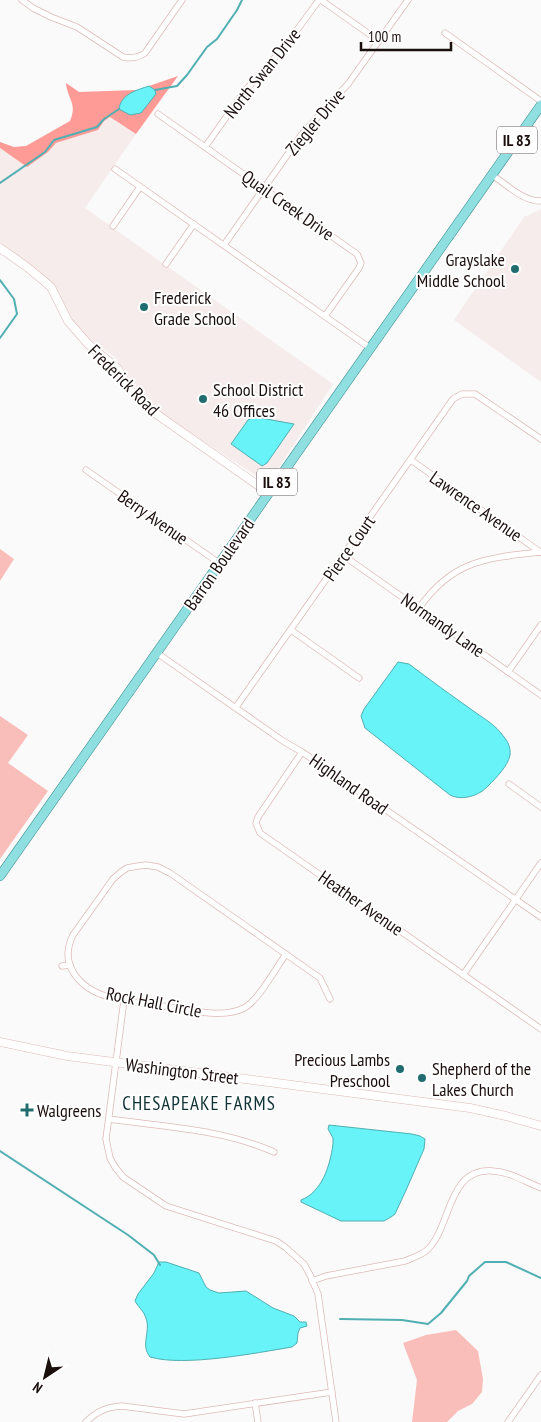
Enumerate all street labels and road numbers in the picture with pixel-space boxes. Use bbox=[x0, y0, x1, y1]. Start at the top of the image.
street label: North Swan Drive bbox=[219, 23, 305, 123]
street label: Ziegler Drive bbox=[280, 84, 350, 160]
road number: IL 83 bbox=[497, 126, 537, 154]
street label: Quail Creek Drive bbox=[237, 165, 339, 245]
street label: Frederick Road bbox=[84, 340, 164, 420]
street label: Lawrence Avenue bbox=[425, 466, 527, 546]
road number: IL 83 bbox=[257, 468, 297, 496]
street label: Berry Avenue bbox=[113, 484, 193, 550]
street label: Pierce Court bbox=[318, 510, 380, 585]
street label: Barron Boulevard bbox=[179, 513, 259, 615]
street label: Normandy Lane bbox=[397, 588, 489, 662]
street label: Highland Road bbox=[305, 749, 393, 819]
street label: Heather Avenue bbox=[314, 865, 408, 941]
street label: Rock Hall Circle bbox=[104, 981, 204, 1023]
street label: Washington Street bbox=[124, 1053, 240, 1089]

